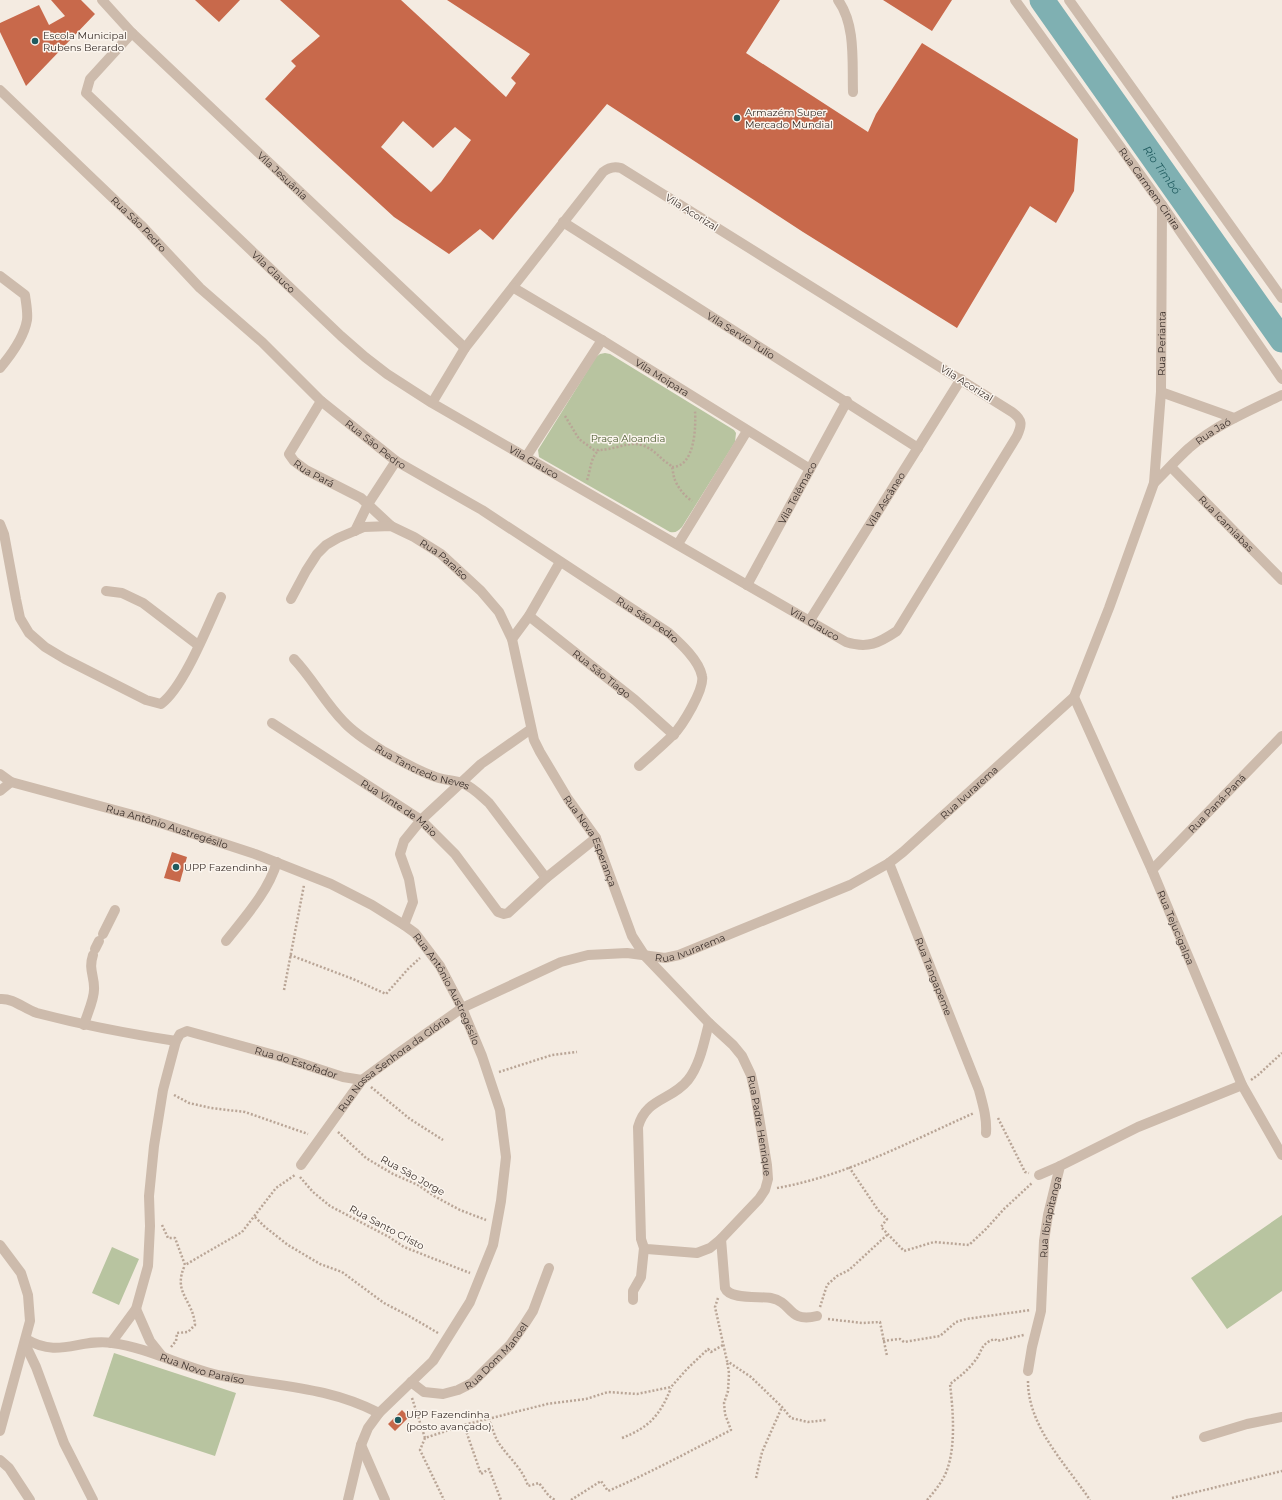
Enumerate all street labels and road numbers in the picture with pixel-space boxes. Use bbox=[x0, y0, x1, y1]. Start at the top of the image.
street label: Rua Carmem Cinira bbox=[1116, 145, 1183, 233]
street label: Vila Jesuânia bbox=[254, 149, 310, 203]
street label: Vila Acorizal bbox=[663, 191, 721, 234]
street label: Rua São Pedro bbox=[108, 194, 169, 255]
street label: Vila Glauco bbox=[249, 248, 298, 296]
street label: Vila Servio Tulio bbox=[704, 309, 777, 362]
street label: Rua Perianta bbox=[1155, 311, 1168, 376]
street label: Vila Moipara bbox=[632, 356, 691, 399]
street label: Vila Acorizal bbox=[938, 362, 996, 405]
street label: Rua Jaó bbox=[1193, 415, 1233, 448]
street label: Rua São Pedro bbox=[342, 417, 408, 472]
street label: Vila Glauco bbox=[506, 443, 561, 482]
street label: Rua Pará bbox=[291, 457, 336, 490]
street label: Vila Telêmaco bbox=[775, 460, 820, 526]
street label: Vila Ascâneo bbox=[863, 470, 908, 530]
street label: Rua Icamiabas bbox=[1195, 493, 1257, 555]
street label: Rua Paraíso bbox=[417, 536, 471, 583]
street label: Rua São Pedro bbox=[614, 594, 681, 646]
street label: Vila Glauco bbox=[787, 605, 842, 644]
street label: Rua São Tiago bbox=[570, 647, 633, 701]
street label: Rua Tancredo Neves bbox=[372, 742, 472, 793]
street label: Rua Ivurarema bbox=[938, 763, 1001, 822]
street label: Rua Paná-Paná bbox=[1185, 771, 1249, 836]
street label: Rua Vinte de Maio bbox=[358, 777, 440, 840]
street label: Rua Nova Esperança bbox=[560, 793, 619, 889]
street label: Rua Antônio Austregésilo bbox=[105, 802, 230, 852]
street label: Rua Tejucigalpa bbox=[1154, 888, 1197, 967]
street label: Rua Antônio Austregésilo bbox=[410, 930, 483, 1047]
street label: Rua Ivurarema bbox=[654, 931, 727, 965]
street label: Rua Tangapeme bbox=[912, 936, 955, 1018]
street label: Rua Nossa Senhora da Glória bbox=[335, 1013, 452, 1115]
street label: Rua do Estofador bbox=[253, 1044, 339, 1082]
street label: Rua Padre Henrique bbox=[744, 1074, 774, 1176]
street label: Rua São Jorge bbox=[378, 1152, 447, 1198]
street label: Rua Ibirapitanga bbox=[1037, 1175, 1064, 1258]
street label: Rua Santo Cristo bbox=[347, 1202, 426, 1253]
street label: Rua Dom Manoel bbox=[463, 1320, 531, 1393]
street label: Rua Novo Paraíso bbox=[158, 1350, 245, 1387]

